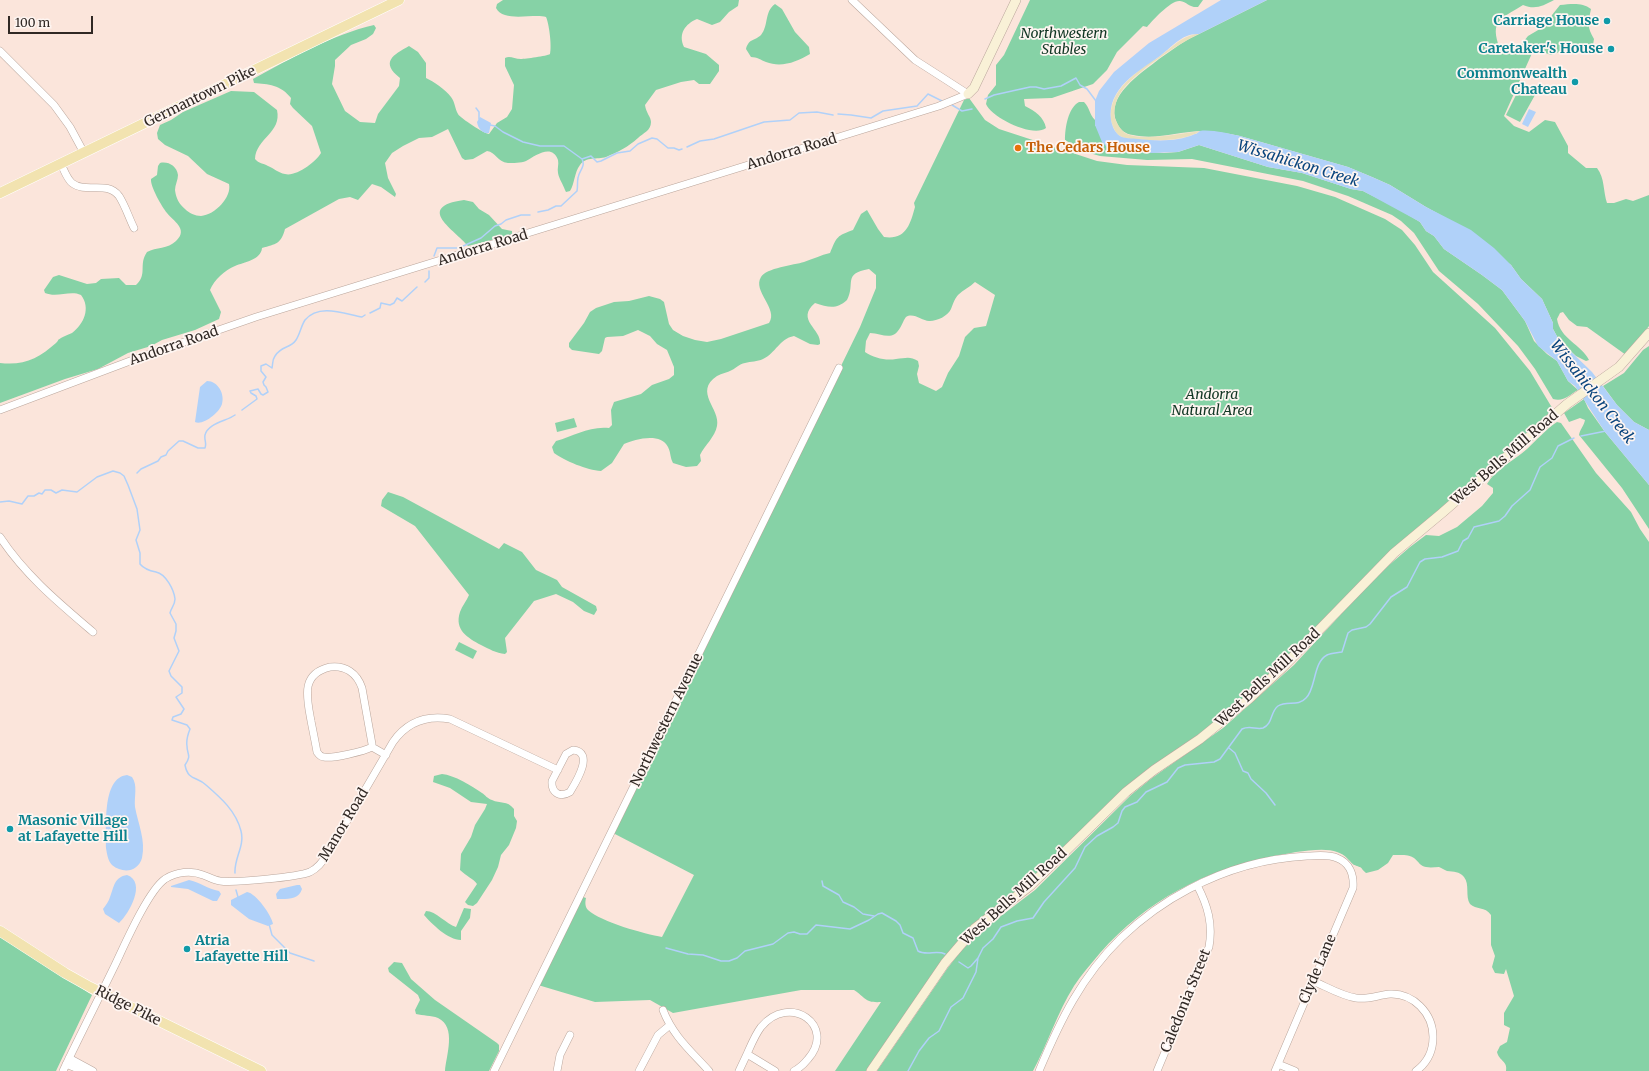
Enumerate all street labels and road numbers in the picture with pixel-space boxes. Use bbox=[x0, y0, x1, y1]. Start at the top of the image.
street label: Germantown Pike bbox=[142, 63, 258, 131]
street label: Andorra Road bbox=[745, 130, 839, 174]
street label: Andorra Road bbox=[436, 226, 530, 270]
street label: Andorra Road bbox=[127, 323, 221, 369]
street label: West Bells Mill Road bbox=[1448, 407, 1562, 509]
street label: West Bells Mill Road bbox=[1212, 625, 1324, 731]
street label: Northwestern Avenue bbox=[627, 651, 707, 789]
street label: Manor Road bbox=[316, 785, 372, 865]
street label: West Bells Mill Road bbox=[958, 845, 1070, 949]
street label: Clyde Lane bbox=[1296, 932, 1340, 1006]
street label: Caledonia Street bbox=[1158, 947, 1214, 1055]
street label: Ridge Pike bbox=[93, 982, 163, 1030]

